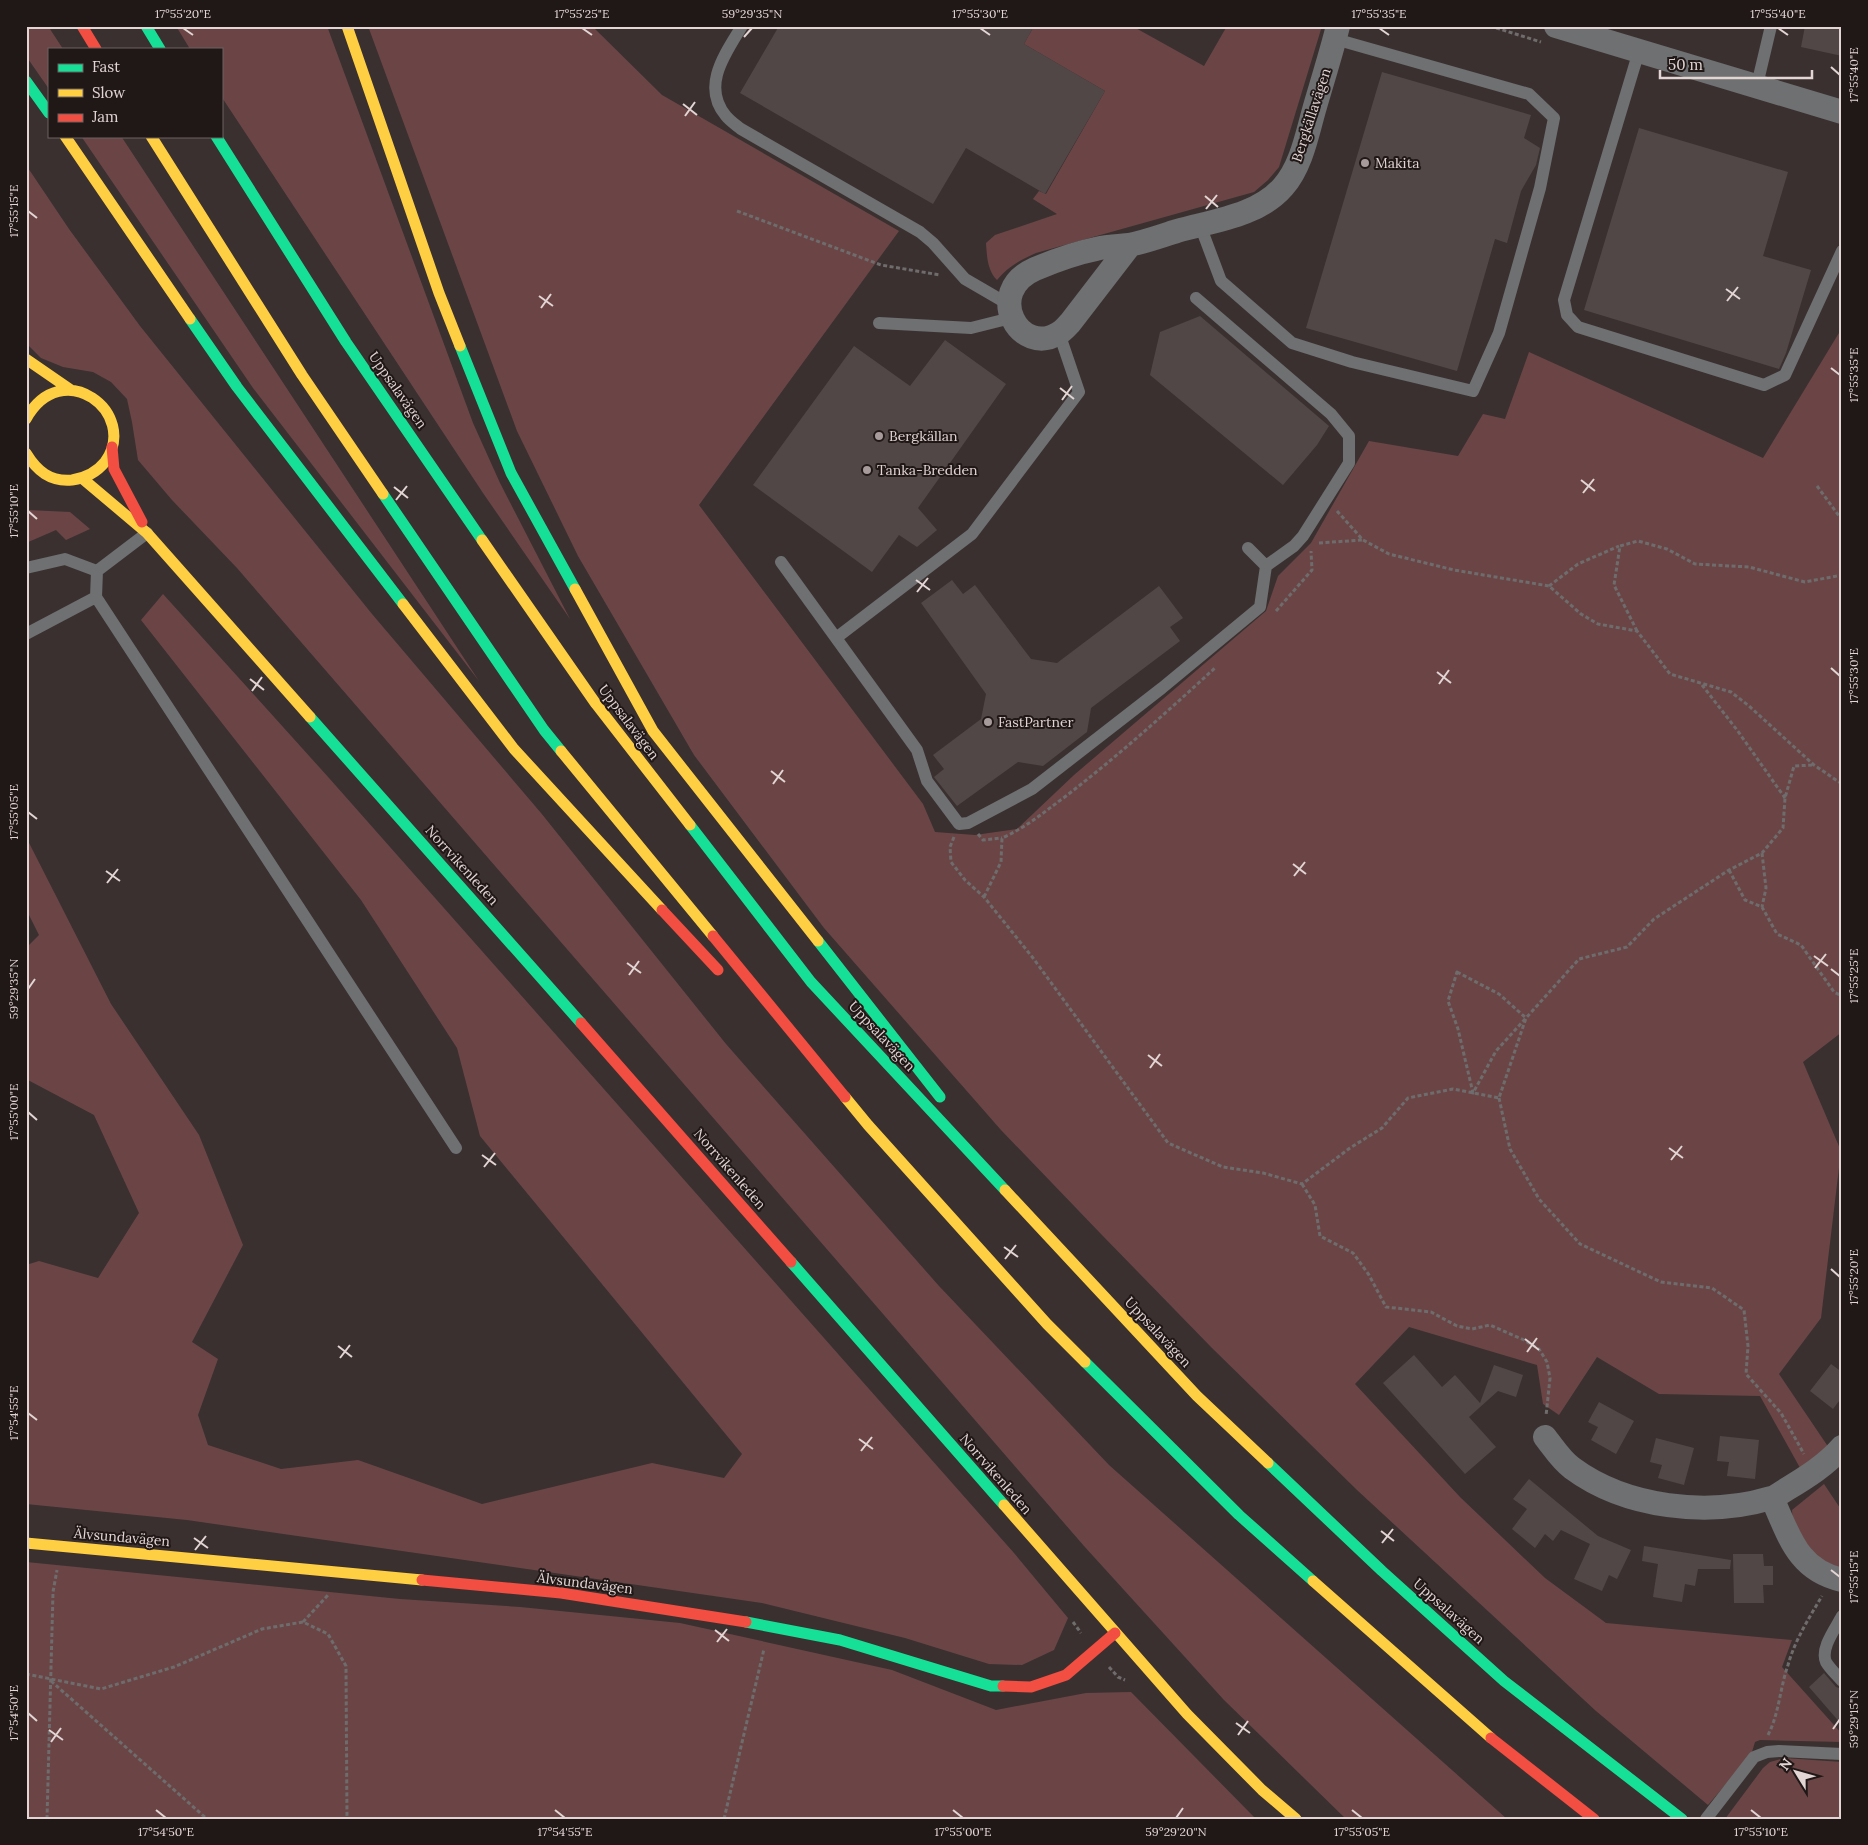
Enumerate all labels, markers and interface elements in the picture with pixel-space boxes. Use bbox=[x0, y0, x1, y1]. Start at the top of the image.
text: 17°55'20"E bbox=[155, 6, 211, 21]
text: 17°55'25"E bbox=[555, 6, 609, 21]
text: 59°29'35"N bbox=[722, 6, 782, 21]
text: 17°55'30"E bbox=[952, 6, 1008, 21]
text: 17°55'35"E bbox=[1351, 6, 1407, 21]
text: 17°55'40"E bbox=[1750, 6, 1806, 21]
text: 17°55'40"E bbox=[1846, 47, 1861, 103]
legend bbox=[48, 48, 222, 138]
scale bar bbox=[1660, 48, 1813, 80]
text: 50 m bbox=[1668, 55, 1703, 74]
text: Fast bbox=[92, 57, 120, 76]
street label: Bergkällavägen bbox=[1287, 65, 1335, 164]
text: Slow bbox=[92, 83, 125, 102]
text: Jam bbox=[91, 107, 119, 126]
place label: Makita bbox=[1375, 154, 1419, 172]
marker: Makita bbox=[1359, 157, 1371, 169]
text: 17°55'15"E bbox=[6, 185, 21, 237]
text: 17°55'35"E bbox=[1846, 347, 1861, 403]
street label: Uppsalavägen bbox=[365, 348, 431, 432]
place label: Bergkällan bbox=[889, 427, 958, 445]
marker: Bergkällan bbox=[873, 430, 885, 442]
place label: Tanka-Bredden bbox=[877, 461, 978, 479]
marker: Tanka-Bredden bbox=[861, 464, 873, 476]
text: 17°55'10"E bbox=[6, 484, 21, 538]
text: 17°55'30"E bbox=[1846, 648, 1861, 704]
street label: Uppsalavägen bbox=[595, 681, 663, 764]
place label: FastPartner bbox=[998, 713, 1074, 731]
marker: FastPartner bbox=[982, 716, 994, 728]
text: 17°55'05"E bbox=[6, 784, 21, 840]
street label: Norrvikenleden bbox=[421, 821, 503, 909]
text: 17°55'25"E bbox=[1846, 949, 1861, 1003]
text: 59°29'35"N bbox=[6, 959, 21, 1019]
street label: Uppsalavägen bbox=[845, 997, 920, 1075]
text: 17°55'00"E bbox=[6, 1084, 21, 1140]
street label: Norrvikenleden bbox=[690, 1125, 770, 1213]
text: 17°55'20"E bbox=[1846, 1249, 1861, 1305]
street label: Uppsalavägen bbox=[1121, 1293, 1196, 1371]
text: 17°54'55"E bbox=[6, 1386, 21, 1440]
street label: Norrvikenleden bbox=[956, 1430, 1036, 1518]
street label: Älvsundavägen bbox=[72, 1524, 171, 1550]
text: 17°55'15"E bbox=[1846, 1551, 1861, 1603]
street label: Älvsundavägen bbox=[535, 1568, 634, 1598]
street label: Uppsalavägen bbox=[1410, 1574, 1489, 1648]
text: 17°54'50"E bbox=[6, 1685, 21, 1741]
text: 59°29'15"N bbox=[1846, 1690, 1861, 1748]
north arrow bbox=[1770, 1748, 1820, 1798]
text: N bbox=[1775, 1754, 1796, 1774]
text: 17°54'50"E bbox=[138, 1824, 194, 1839]
text: 17°54'55"E bbox=[538, 1824, 592, 1839]
text: 17°55'00"E bbox=[935, 1824, 991, 1839]
text: 59°29'20"N bbox=[1145, 1824, 1207, 1839]
text: 17°55'05"E bbox=[1334, 1824, 1390, 1839]
text: 17°55'10"E bbox=[1734, 1824, 1788, 1839]

